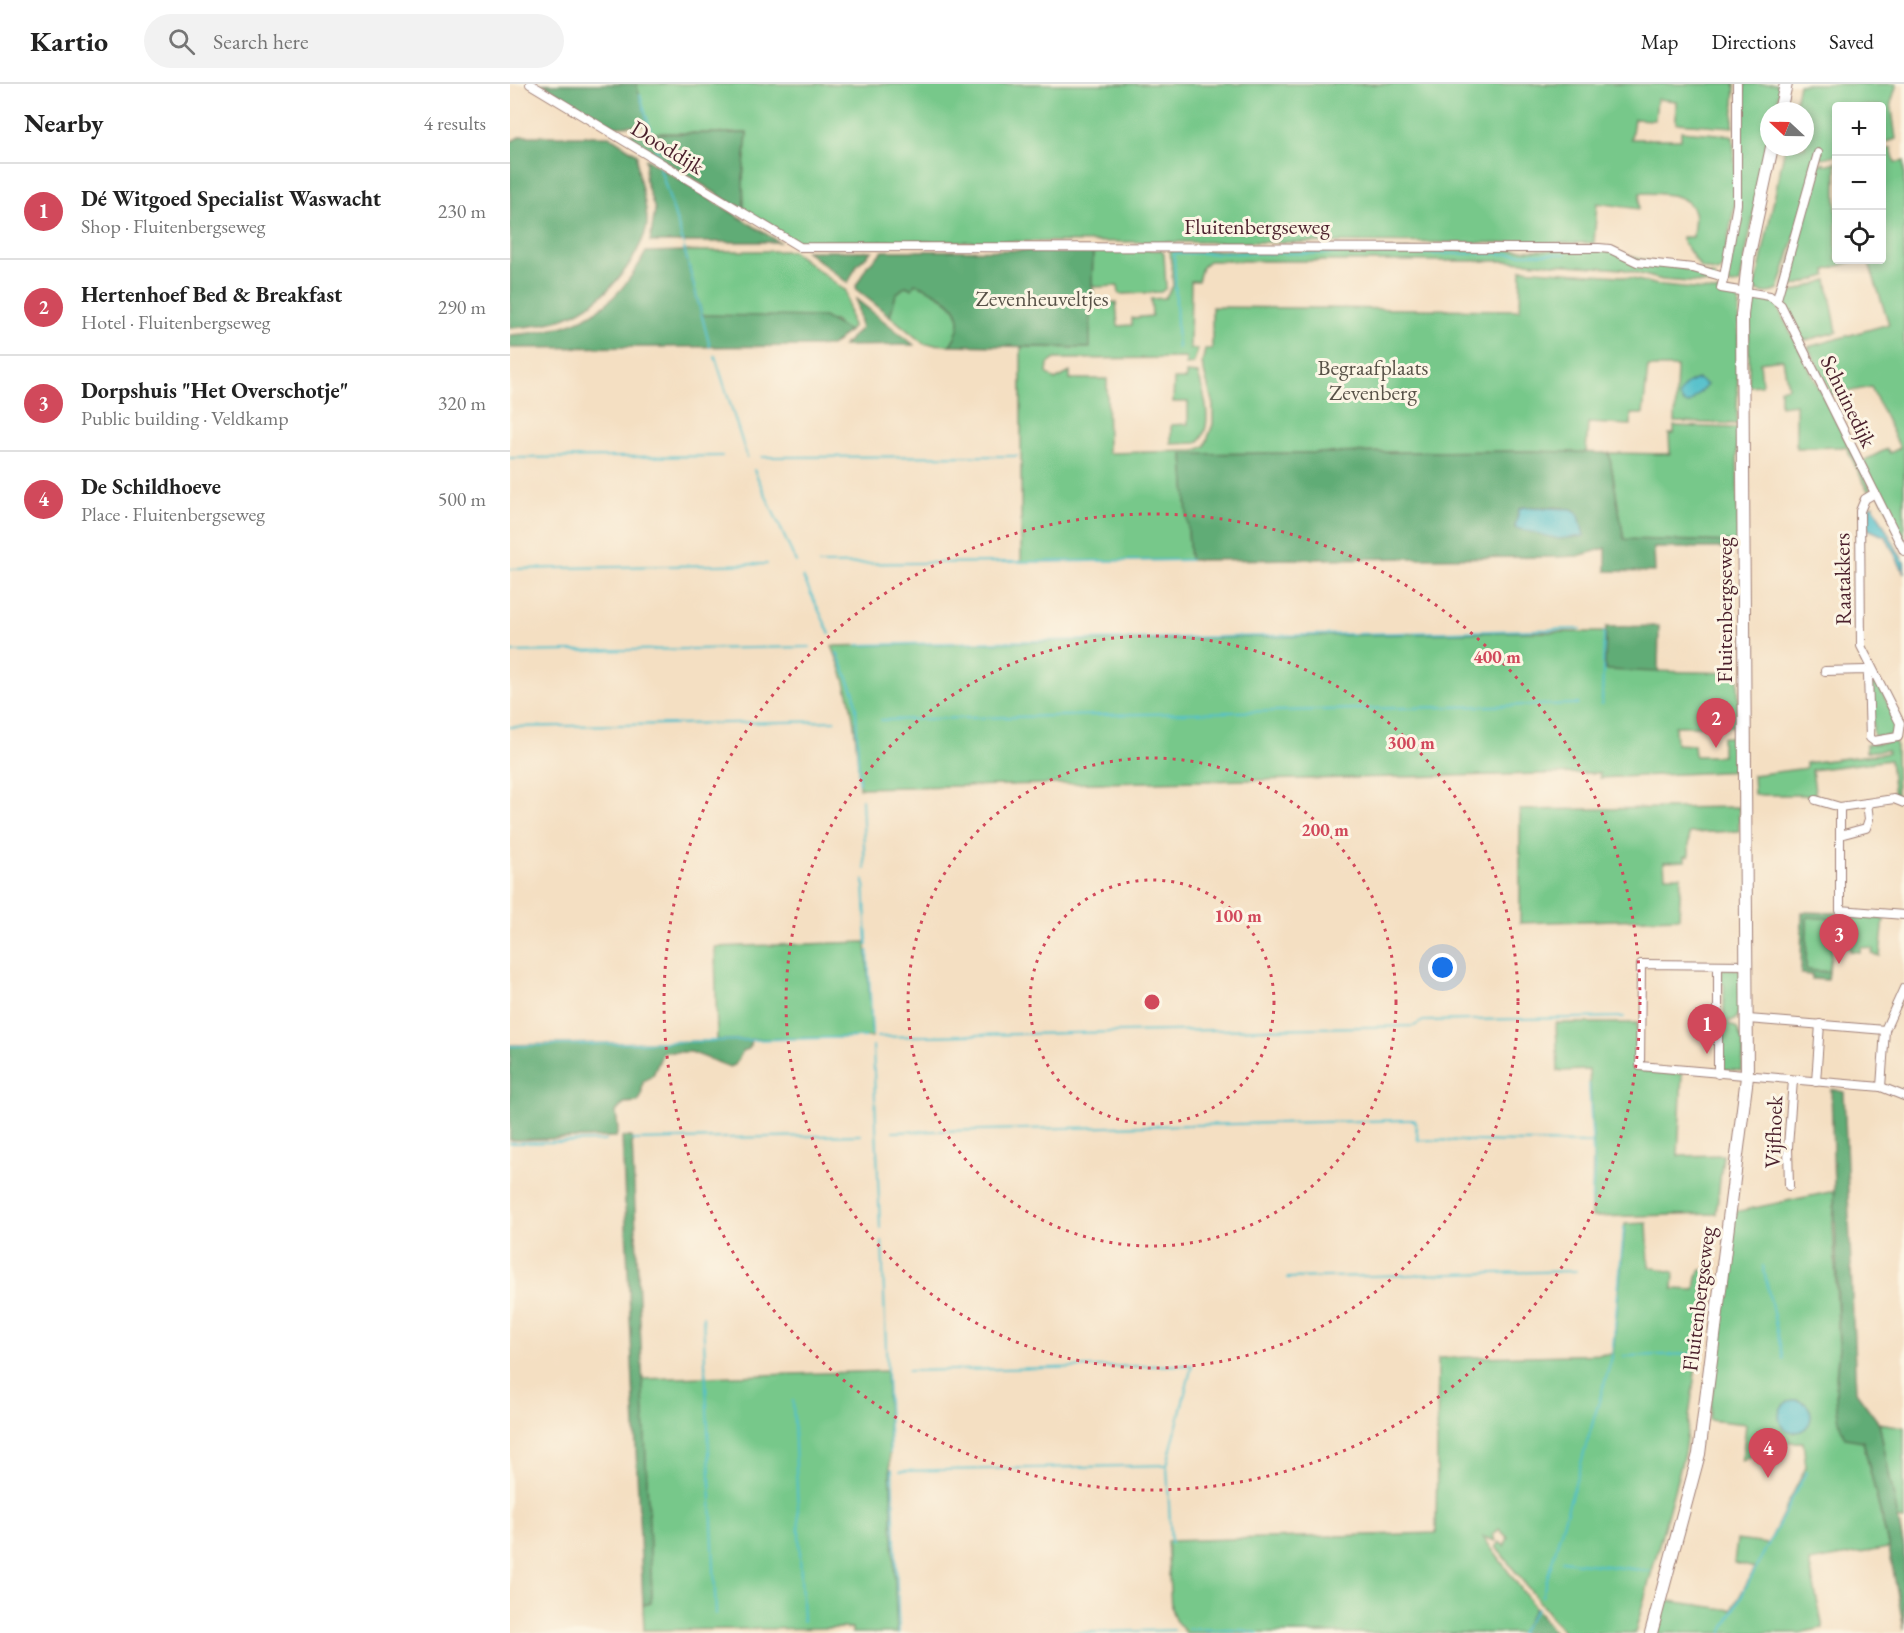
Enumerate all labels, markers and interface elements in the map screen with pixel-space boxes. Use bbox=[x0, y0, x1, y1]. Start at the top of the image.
search box bbox=[144, 14, 564, 68]
text: Kartio bbox=[30, 23, 108, 59]
icon: search bbox=[165, 25, 198, 58]
text: Search here bbox=[213, 27, 309, 56]
text: Map bbox=[1641, 28, 1678, 55]
text: Directions bbox=[1711, 28, 1796, 55]
text: Saved bbox=[1829, 28, 1874, 55]
north arrow bbox=[1760, 102, 1814, 156]
map controls bbox=[1832, 102, 1886, 264]
button: + bbox=[1832, 102, 1886, 156]
text: Nearby bbox=[24, 106, 104, 140]
text: 4 results bbox=[423, 110, 486, 136]
street label: Dooddijk bbox=[626, 114, 710, 182]
button: − bbox=[1832, 156, 1886, 210]
text: Dé Witgoed Specialist Waswacht bbox=[81, 184, 381, 213]
text: 1 bbox=[38, 198, 49, 224]
text: 230 m bbox=[438, 198, 486, 224]
button: locate bbox=[1832, 210, 1886, 264]
street label: Fluitenbergseweg bbox=[1184, 212, 1330, 241]
text: Shop · Fluitenbergseweg bbox=[81, 213, 265, 239]
text: Hertenhoef Bed & Breakfast bbox=[81, 280, 342, 309]
park label: Zevenheuveltjes bbox=[975, 284, 1109, 313]
text: 2 bbox=[38, 294, 49, 320]
text: 290 m bbox=[438, 294, 486, 320]
text: Hotel · Fluitenbergseweg bbox=[81, 309, 271, 335]
street label: Schuinedijk bbox=[1814, 350, 1884, 453]
park label: Begraafplaats Zevenberg bbox=[1318, 353, 1428, 407]
text: Dorpshuis "Het Overschotje" bbox=[81, 376, 348, 405]
text: 3 bbox=[38, 390, 49, 416]
text: 320 m bbox=[438, 390, 486, 416]
text: Public building · Veldkamp bbox=[81, 405, 289, 431]
text: De Schildhoeve bbox=[81, 472, 221, 501]
text: 4 bbox=[38, 486, 49, 512]
text: 500 m bbox=[438, 486, 486, 512]
text: Place · Fluitenbergseweg bbox=[81, 501, 265, 527]
street label: Raatakkers bbox=[1827, 532, 1858, 626]
street label: Fluitenbergseweg bbox=[1710, 537, 1739, 683]
text: 400 m bbox=[1473, 645, 1521, 668]
pin: 2 bbox=[1696, 698, 1736, 748]
text: 300 m bbox=[1387, 731, 1435, 754]
text: 200 m bbox=[1301, 818, 1349, 841]
text: 100 m bbox=[1214, 904, 1262, 927]
pin: 3 bbox=[1820, 914, 1858, 964]
your location bbox=[1428, 953, 1457, 982]
centre of rings bbox=[1142, 992, 1162, 1012]
pin: 1 bbox=[1688, 1004, 1726, 1054]
street label: Vijfhoek bbox=[1758, 1094, 1789, 1169]
street label: Fluitenbergseweg bbox=[1675, 1225, 1722, 1373]
pin: 4 bbox=[1748, 1428, 1788, 1478]

